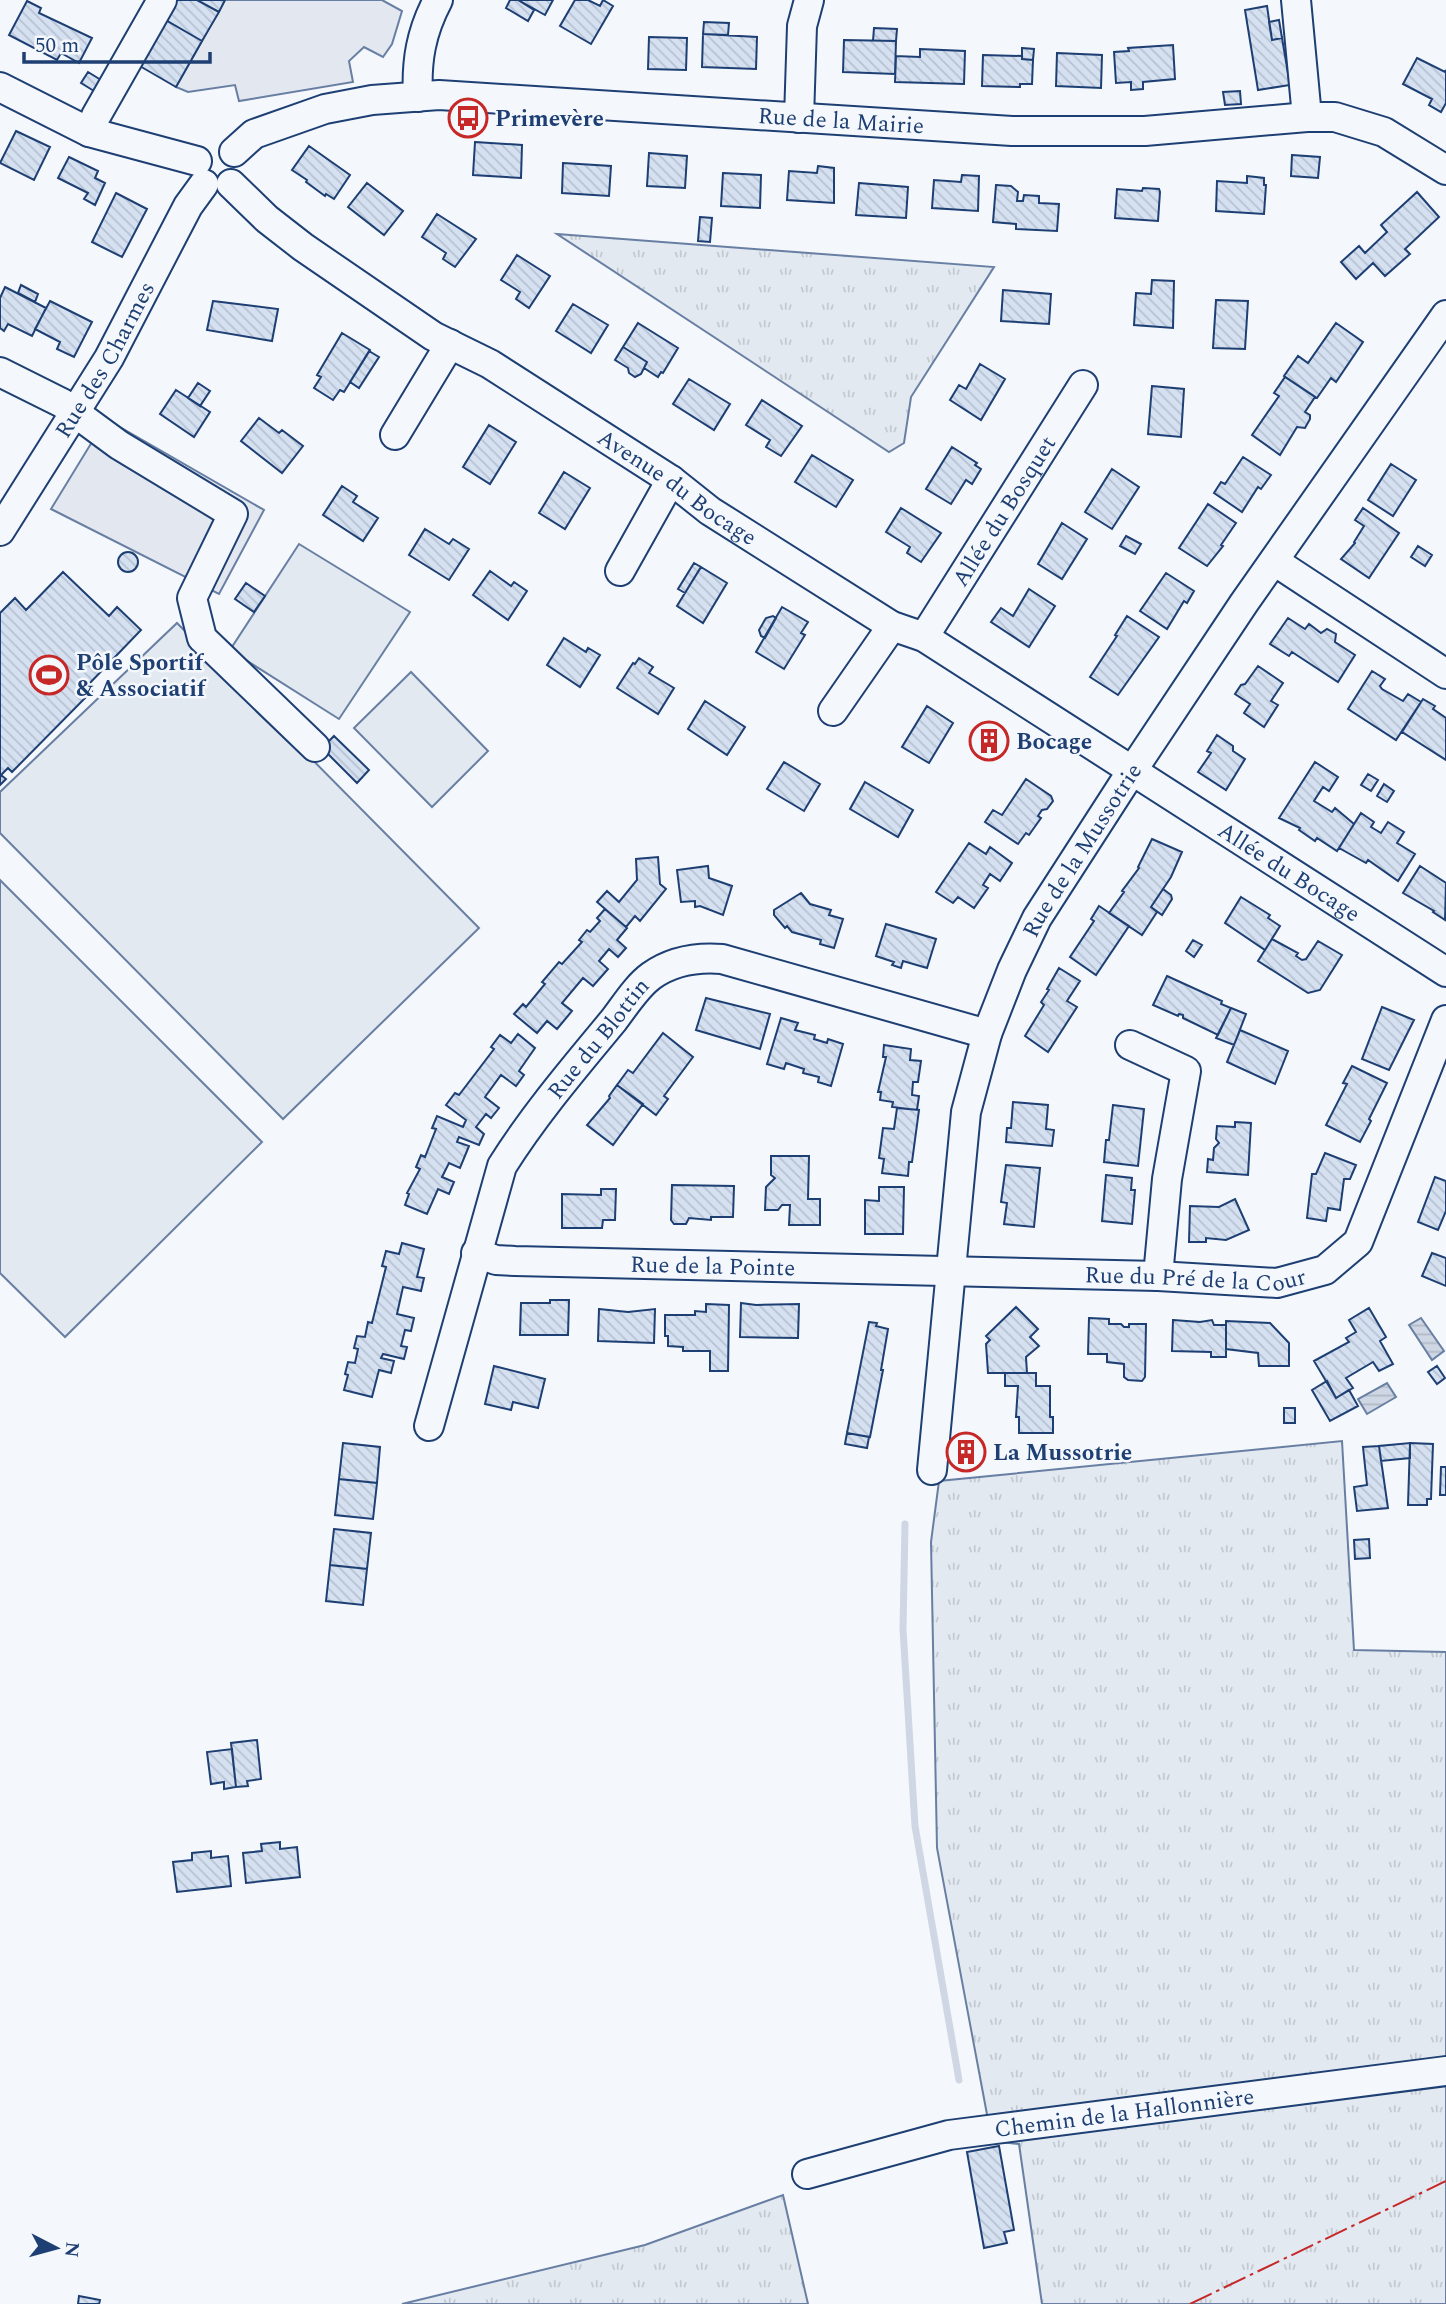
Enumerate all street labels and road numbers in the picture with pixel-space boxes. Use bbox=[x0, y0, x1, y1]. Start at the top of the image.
street label: Rue de la Mairie bbox=[757, 99, 925, 144]
street label: Rue des Charmes bbox=[47, 276, 165, 445]
street label: Avenue du Bocage bbox=[590, 421, 763, 555]
street label: Allée du Bosquet bbox=[944, 429, 1066, 594]
street label: Rue de la Mussotrie bbox=[1014, 756, 1152, 944]
street label: Allée du Bocage bbox=[1210, 814, 1367, 932]
street label: Rue du Blottin bbox=[539, 970, 659, 1108]
street label: Rue de la Pointe bbox=[630, 1248, 796, 1287]
street label: Rue du Pré de la Cour bbox=[1084, 1258, 1310, 1303]
street label: Chemin de la Hallonnière bbox=[992, 2080, 1257, 2148]

